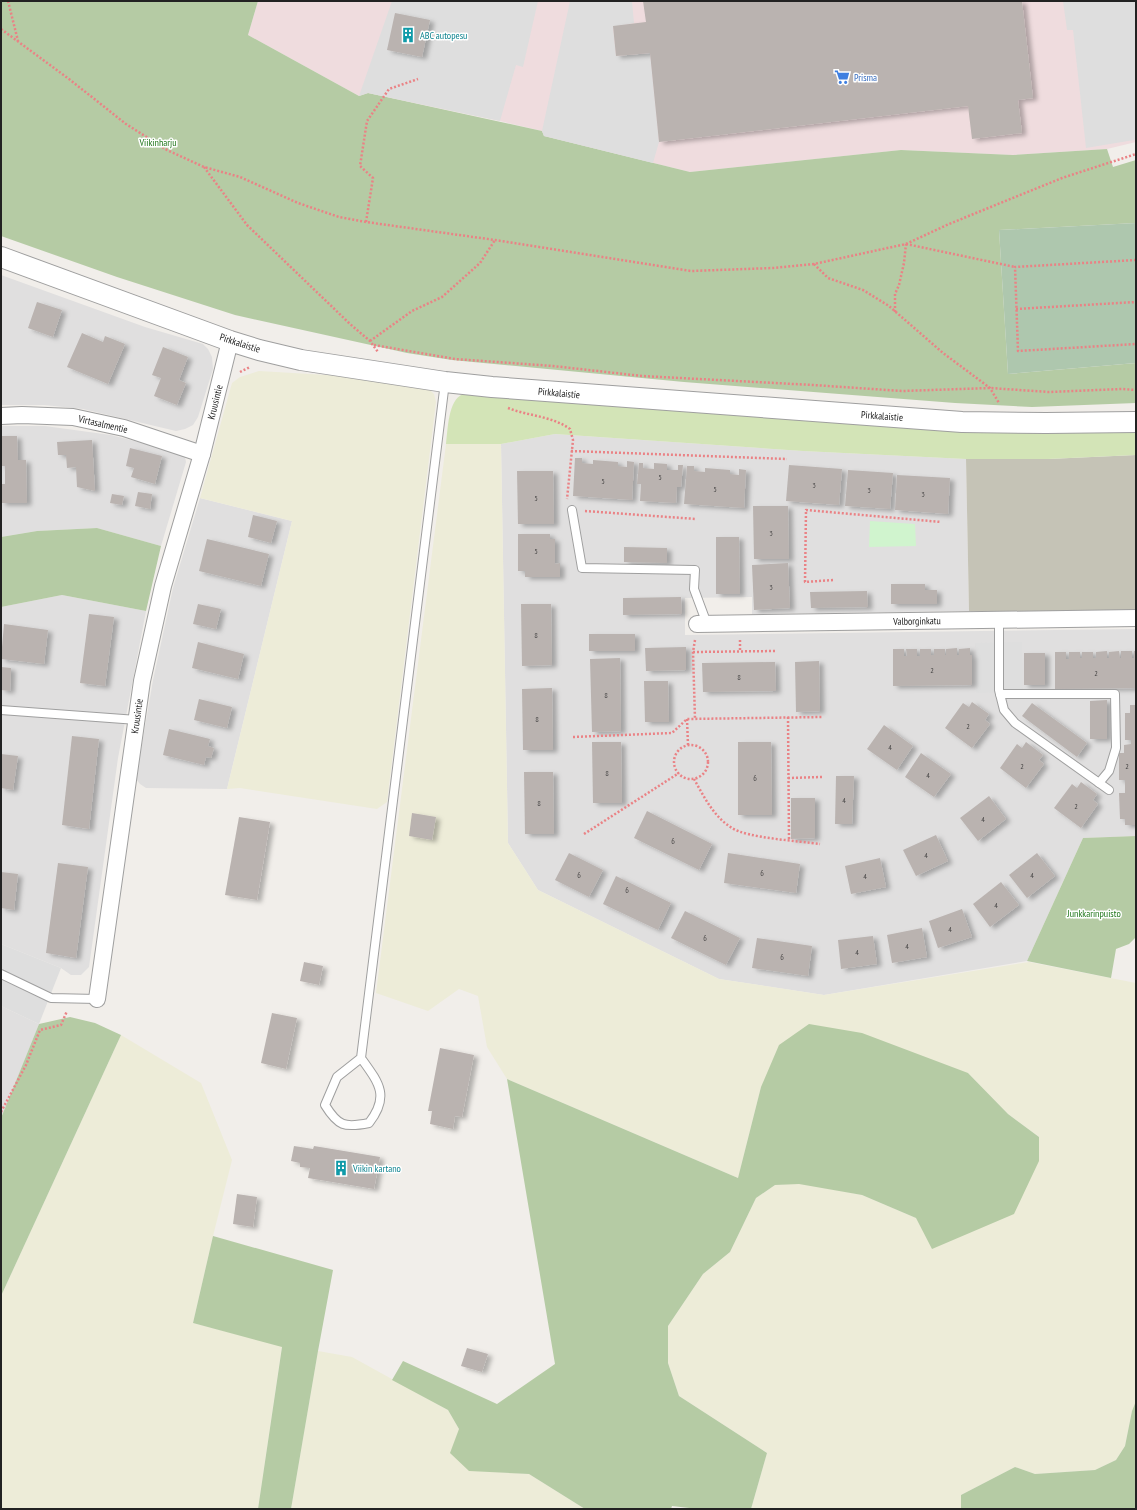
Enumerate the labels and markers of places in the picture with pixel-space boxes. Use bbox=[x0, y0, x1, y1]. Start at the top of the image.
building icon: ABC autopesu bbox=[399, 26, 417, 44]
place label: ABC autopesu bbox=[420, 29, 467, 42]
supermarket icon: Prisma bbox=[833, 68, 851, 86]
place label: Prisma bbox=[854, 71, 877, 84]
building icon: Viikin kartano bbox=[332, 1159, 350, 1177]
place label: Viikin kartano bbox=[352, 1162, 401, 1175]

